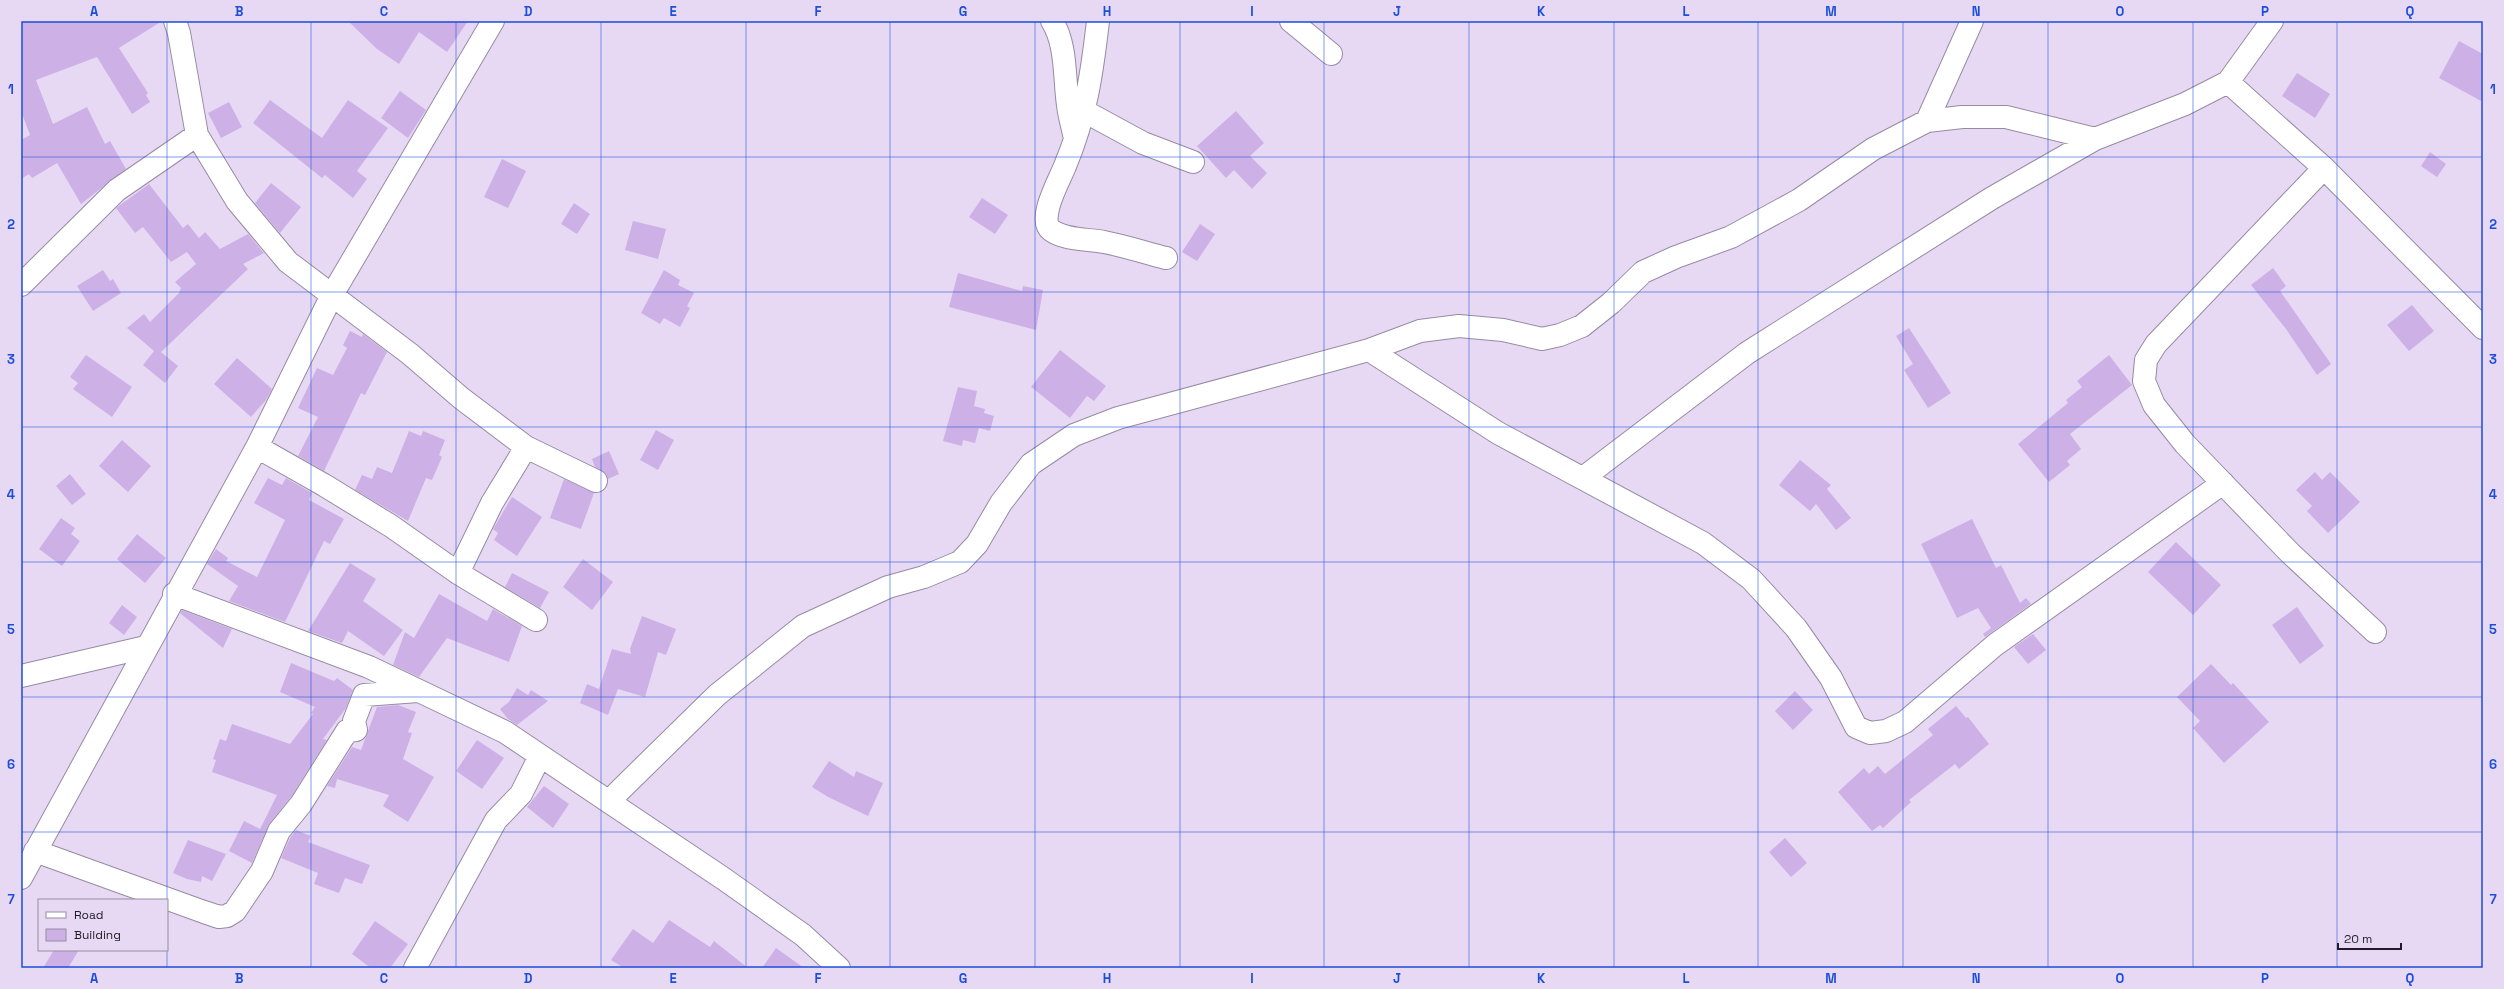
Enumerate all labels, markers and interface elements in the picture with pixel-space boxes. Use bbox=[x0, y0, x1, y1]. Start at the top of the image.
text: A bbox=[90, 3, 99, 20]
text: B bbox=[235, 3, 244, 20]
text: C bbox=[380, 3, 388, 20]
text: D bbox=[524, 3, 533, 20]
text: E bbox=[669, 3, 677, 20]
text: F bbox=[815, 3, 822, 20]
text: G bbox=[959, 3, 967, 20]
text: H bbox=[1103, 3, 1111, 20]
text: I bbox=[1250, 3, 1254, 20]
text: J bbox=[1393, 3, 1401, 20]
text: K bbox=[1537, 3, 1546, 20]
text: L bbox=[1682, 3, 1690, 20]
text: M bbox=[1825, 3, 1837, 20]
text: N bbox=[1972, 3, 1980, 20]
text: O bbox=[2116, 3, 2125, 20]
text: P bbox=[2261, 3, 2269, 20]
text: Q bbox=[2406, 3, 2415, 20]
text: 1 bbox=[8, 81, 14, 98]
text: 1 bbox=[2490, 81, 2496, 98]
text: 2 bbox=[7, 216, 15, 233]
text: 2 bbox=[2489, 216, 2497, 233]
text: 3 bbox=[7, 351, 15, 368]
text: 3 bbox=[2489, 351, 2497, 368]
text: 4 bbox=[7, 486, 15, 503]
text: 4 bbox=[2489, 486, 2497, 503]
text: 5 bbox=[7, 621, 15, 638]
text: 5 bbox=[2489, 621, 2497, 638]
text: 6 bbox=[7, 756, 15, 773]
text: 6 bbox=[2489, 756, 2497, 773]
text: 7 bbox=[7, 891, 15, 908]
text: 7 bbox=[2489, 891, 2497, 908]
legend bbox=[38, 899, 168, 951]
text: Road bbox=[74, 907, 103, 923]
scale bar bbox=[2338, 925, 2401, 951]
text: Building bbox=[74, 927, 121, 943]
text: 20 m bbox=[2344, 931, 2372, 947]
text: A bbox=[90, 970, 99, 987]
text: B bbox=[235, 970, 244, 987]
text: C bbox=[380, 970, 388, 987]
text: D bbox=[524, 970, 533, 987]
text: E bbox=[669, 970, 677, 987]
text: F bbox=[815, 970, 822, 987]
text: G bbox=[959, 970, 967, 987]
text: H bbox=[1103, 970, 1111, 987]
text: I bbox=[1250, 970, 1254, 987]
text: J bbox=[1393, 970, 1401, 987]
text: K bbox=[1537, 970, 1546, 987]
text: L bbox=[1682, 970, 1690, 987]
text: M bbox=[1825, 970, 1837, 987]
text: N bbox=[1972, 970, 1980, 987]
text: O bbox=[2116, 970, 2125, 987]
text: P bbox=[2261, 970, 2269, 987]
text: Q bbox=[2406, 970, 2415, 987]

